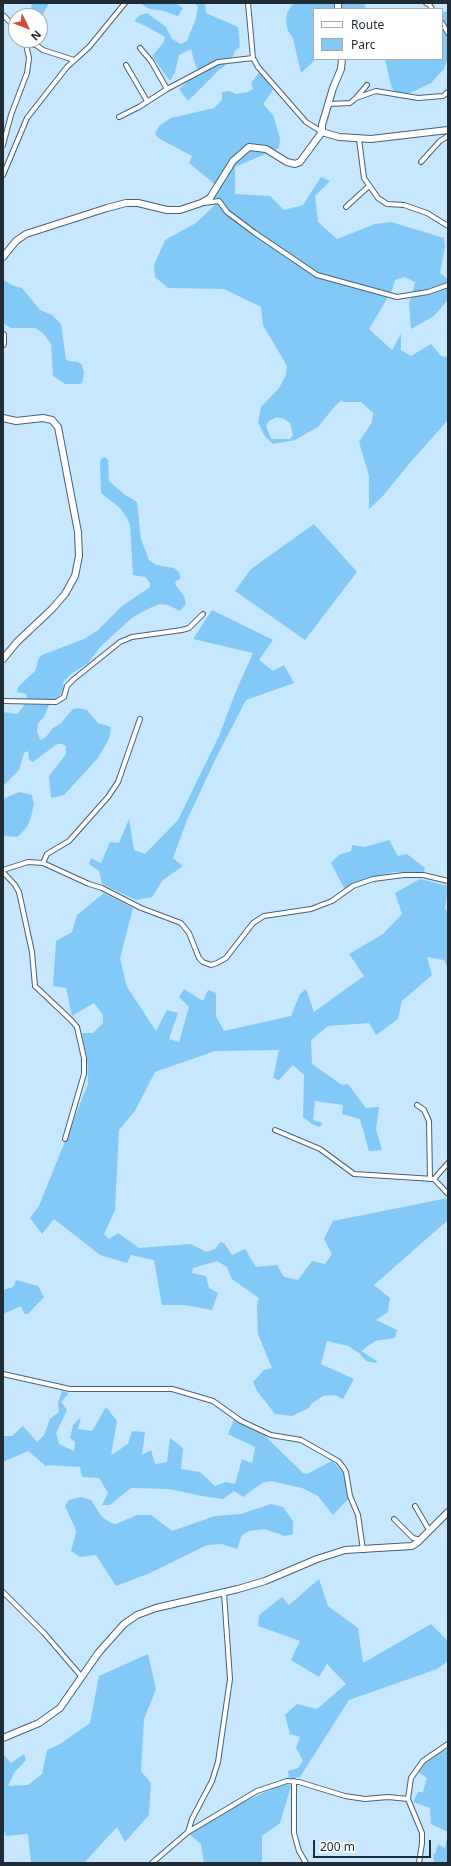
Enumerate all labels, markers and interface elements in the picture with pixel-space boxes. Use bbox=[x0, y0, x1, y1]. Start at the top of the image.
north arrow bbox=[8, 8, 48, 48]
legend bbox=[313, 8, 443, 60]
text: Route bbox=[351, 16, 384, 33]
text: N bbox=[28, 27, 45, 44]
text: Parc bbox=[351, 36, 375, 53]
scale bar bbox=[315, 1832, 433, 1858]
text: 200 m bbox=[320, 1838, 355, 1855]

